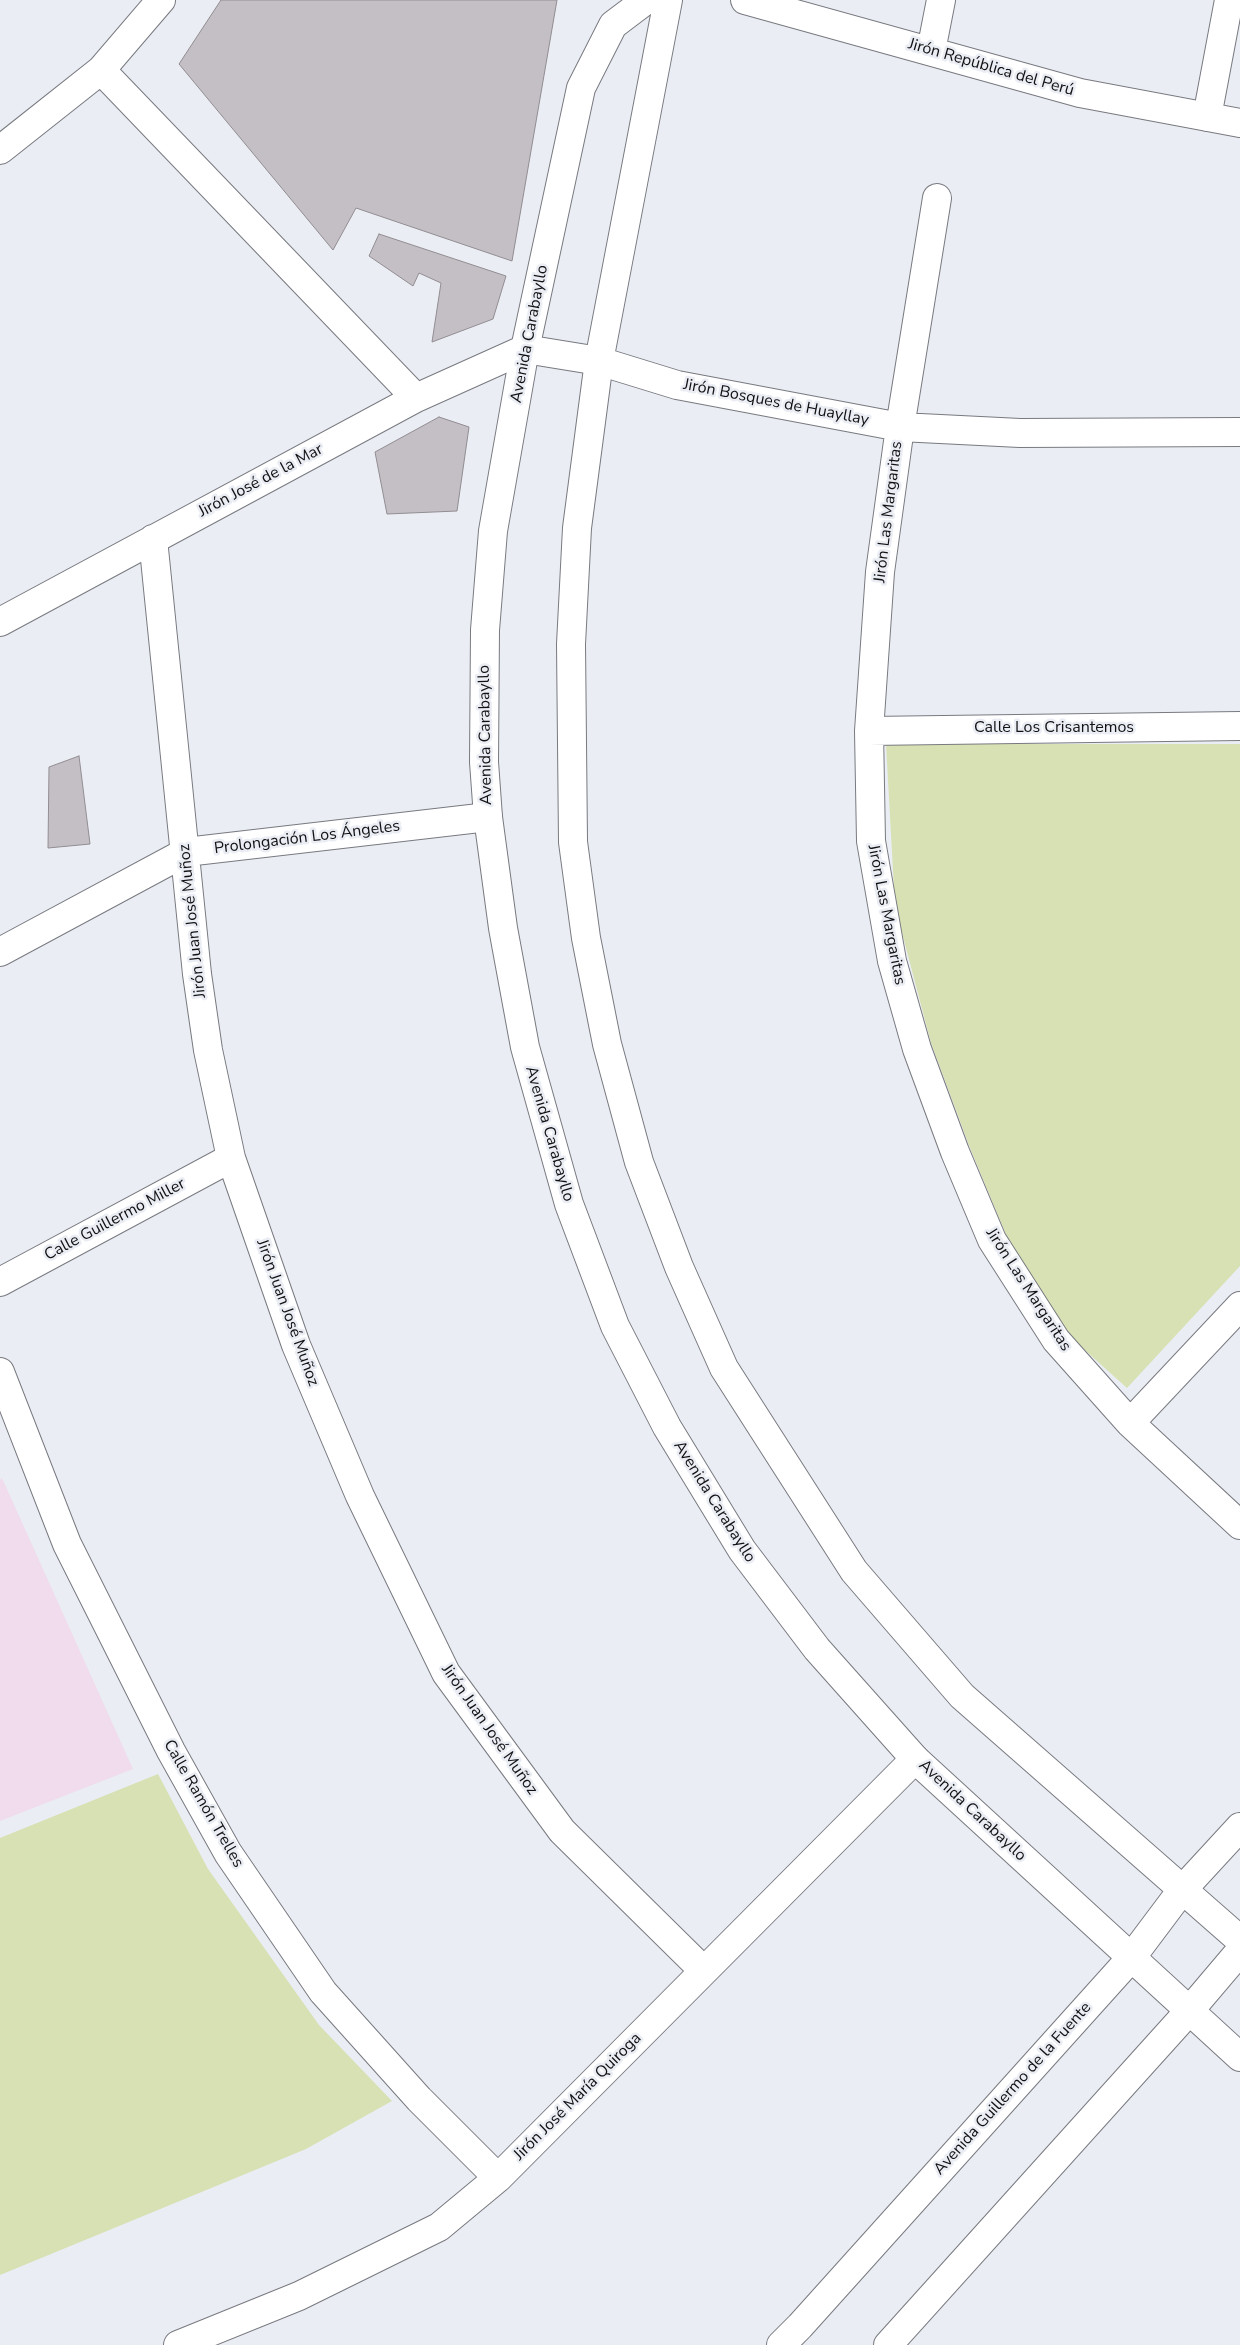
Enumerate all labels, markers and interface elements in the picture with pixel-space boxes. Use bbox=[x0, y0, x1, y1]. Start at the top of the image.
street label: Jirón República del Perú bbox=[906, 35, 1076, 101]
street label: Avenida Carabayllo bbox=[507, 263, 553, 405]
street label: Jirón Bosques de Huayllay bbox=[682, 376, 870, 430]
street label: Jirón José de la Mar bbox=[195, 440, 327, 522]
street label: Jirón Las Margaritas bbox=[871, 440, 907, 584]
street label: Avenida Carabayllo bbox=[475, 665, 497, 805]
street label: Calle Los Crisantemos bbox=[974, 718, 1134, 738]
street label: Prolongación Los Ángeles bbox=[213, 817, 401, 859]
street label: Jirón Juan José Muñoz bbox=[175, 843, 211, 999]
street label: Jirón Las Margaritas bbox=[863, 843, 909, 987]
street label: Avenida Carabayllo bbox=[520, 1064, 578, 1204]
street label: Calle Guillermo Miller bbox=[41, 1175, 189, 1265]
street label: Jirón Las Margaritas bbox=[981, 1225, 1075, 1355]
street label: Jirón Juan José Muñoz bbox=[252, 1237, 322, 1389]
street label: Avenida Carabayllo bbox=[669, 1438, 759, 1566]
street label: Jirón Juan José Muñoz bbox=[437, 1661, 541, 1799]
street label: Calle Ramón Trelles bbox=[159, 1737, 247, 1871]
street label: Avenida Carabayllo bbox=[914, 1756, 1030, 1866]
street label: Avenida Guillermo de la Fuente bbox=[930, 1999, 1096, 2179]
street label: Jirón José María Quiroga bbox=[510, 2029, 646, 2165]

